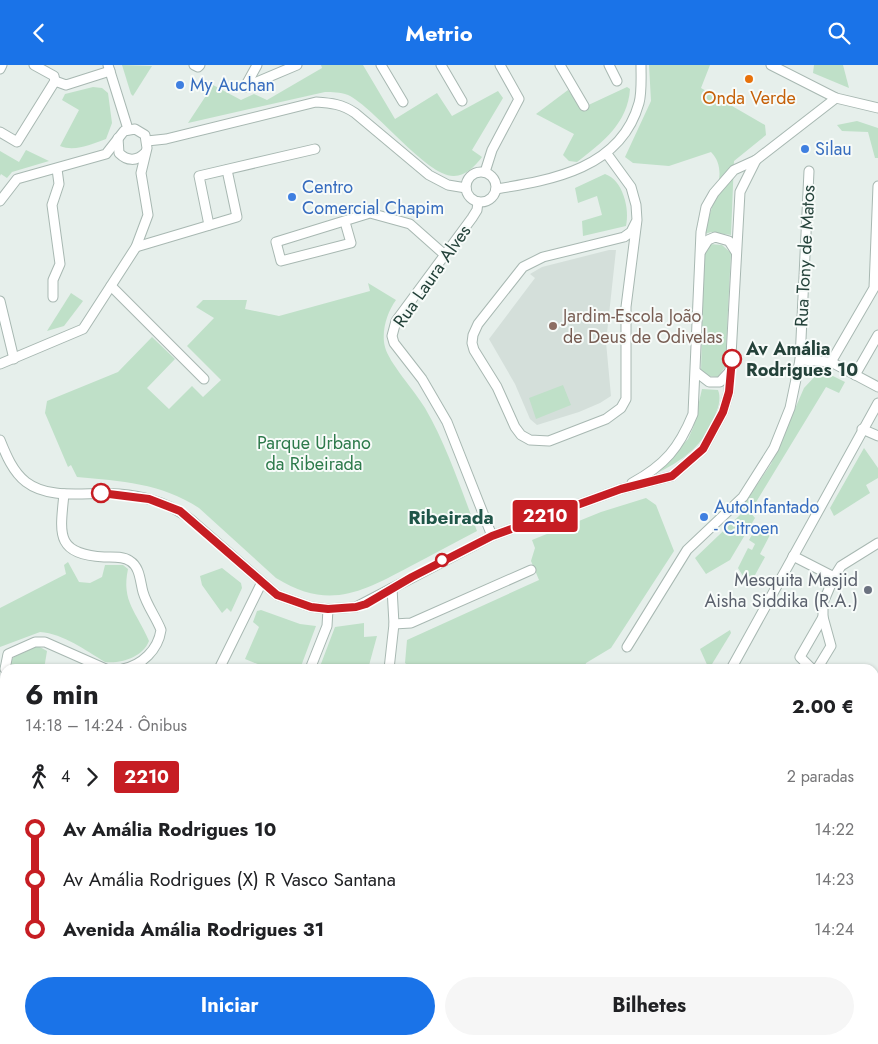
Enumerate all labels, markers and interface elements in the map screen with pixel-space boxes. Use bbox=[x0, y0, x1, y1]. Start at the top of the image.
text: Metrio bbox=[405, 17, 473, 49]
icon: back bbox=[25, 19, 53, 47]
icon: search bbox=[825, 19, 853, 47]
place label: My Auchan bbox=[190, 72, 275, 98]
marker: Onda Verde bbox=[743, 73, 755, 85]
marker: My Auchan bbox=[174, 79, 186, 91]
place label: Onda Verde bbox=[702, 85, 796, 111]
place label: Silau bbox=[815, 136, 852, 162]
marker: Silau bbox=[799, 143, 811, 155]
place label: Centro Comercial Chapim bbox=[302, 174, 444, 221]
street label: Rua Tony de Matos bbox=[788, 184, 822, 328]
marker: Centro Comercial Chapim bbox=[286, 191, 298, 203]
street label: Rua Laura Alves bbox=[387, 219, 477, 333]
place label: Jardim-Escola João de Deus de Odivelas bbox=[561, 303, 723, 350]
marker: Jardim-Escola João de Deus de Odivelas bbox=[547, 320, 559, 332]
place label: Av Amália Rodrigues 10 bbox=[745, 336, 858, 383]
marker: Av Amália Rodrigues 10 bbox=[722, 349, 742, 369]
park label: Parque Urbano da Ribeirada bbox=[257, 430, 371, 477]
unlabelled marker bbox=[91, 483, 111, 503]
place label: AutoInfantado - Citroen bbox=[714, 494, 819, 541]
line badge: 2210 bbox=[510, 500, 580, 532]
text: 2210 bbox=[523, 503, 567, 529]
district label: Ribeirada bbox=[408, 504, 494, 531]
marker: AutoInfantado - Citroen bbox=[698, 511, 710, 523]
unlabelled marker bbox=[435, 553, 449, 567]
place label: Mesquita Masjid Aisha Siddika (R.A.) bbox=[704, 567, 858, 614]
marker: Mesquita Masjid Aisha Siddika (R.A.) bbox=[862, 584, 874, 596]
text: 6 min bbox=[25, 674, 99, 715]
text: 2.00 € bbox=[792, 693, 854, 720]
text: 14:18 – 14:24 · Ônibus bbox=[25, 714, 187, 737]
icon: walk bbox=[25, 763, 53, 791]
icon: forward bbox=[78, 763, 106, 791]
text: 2210 bbox=[124, 764, 169, 790]
text: 4 bbox=[61, 765, 70, 788]
text: 2 paradas bbox=[787, 765, 854, 788]
text: Av Amália Rodrigues 10 bbox=[63, 816, 276, 843]
text: 14:22 bbox=[814, 818, 854, 841]
text: Av Amália Rodrigues (X) R Vasco Santana bbox=[63, 866, 396, 893]
text: 14:23 bbox=[815, 868, 854, 891]
text: Avenida Amália Rodrigues 31 bbox=[63, 916, 324, 943]
text: 14:24 bbox=[814, 918, 854, 941]
button: Iniciar bbox=[25, 977, 435, 1035]
button: Bilhetes bbox=[445, 977, 854, 1035]

